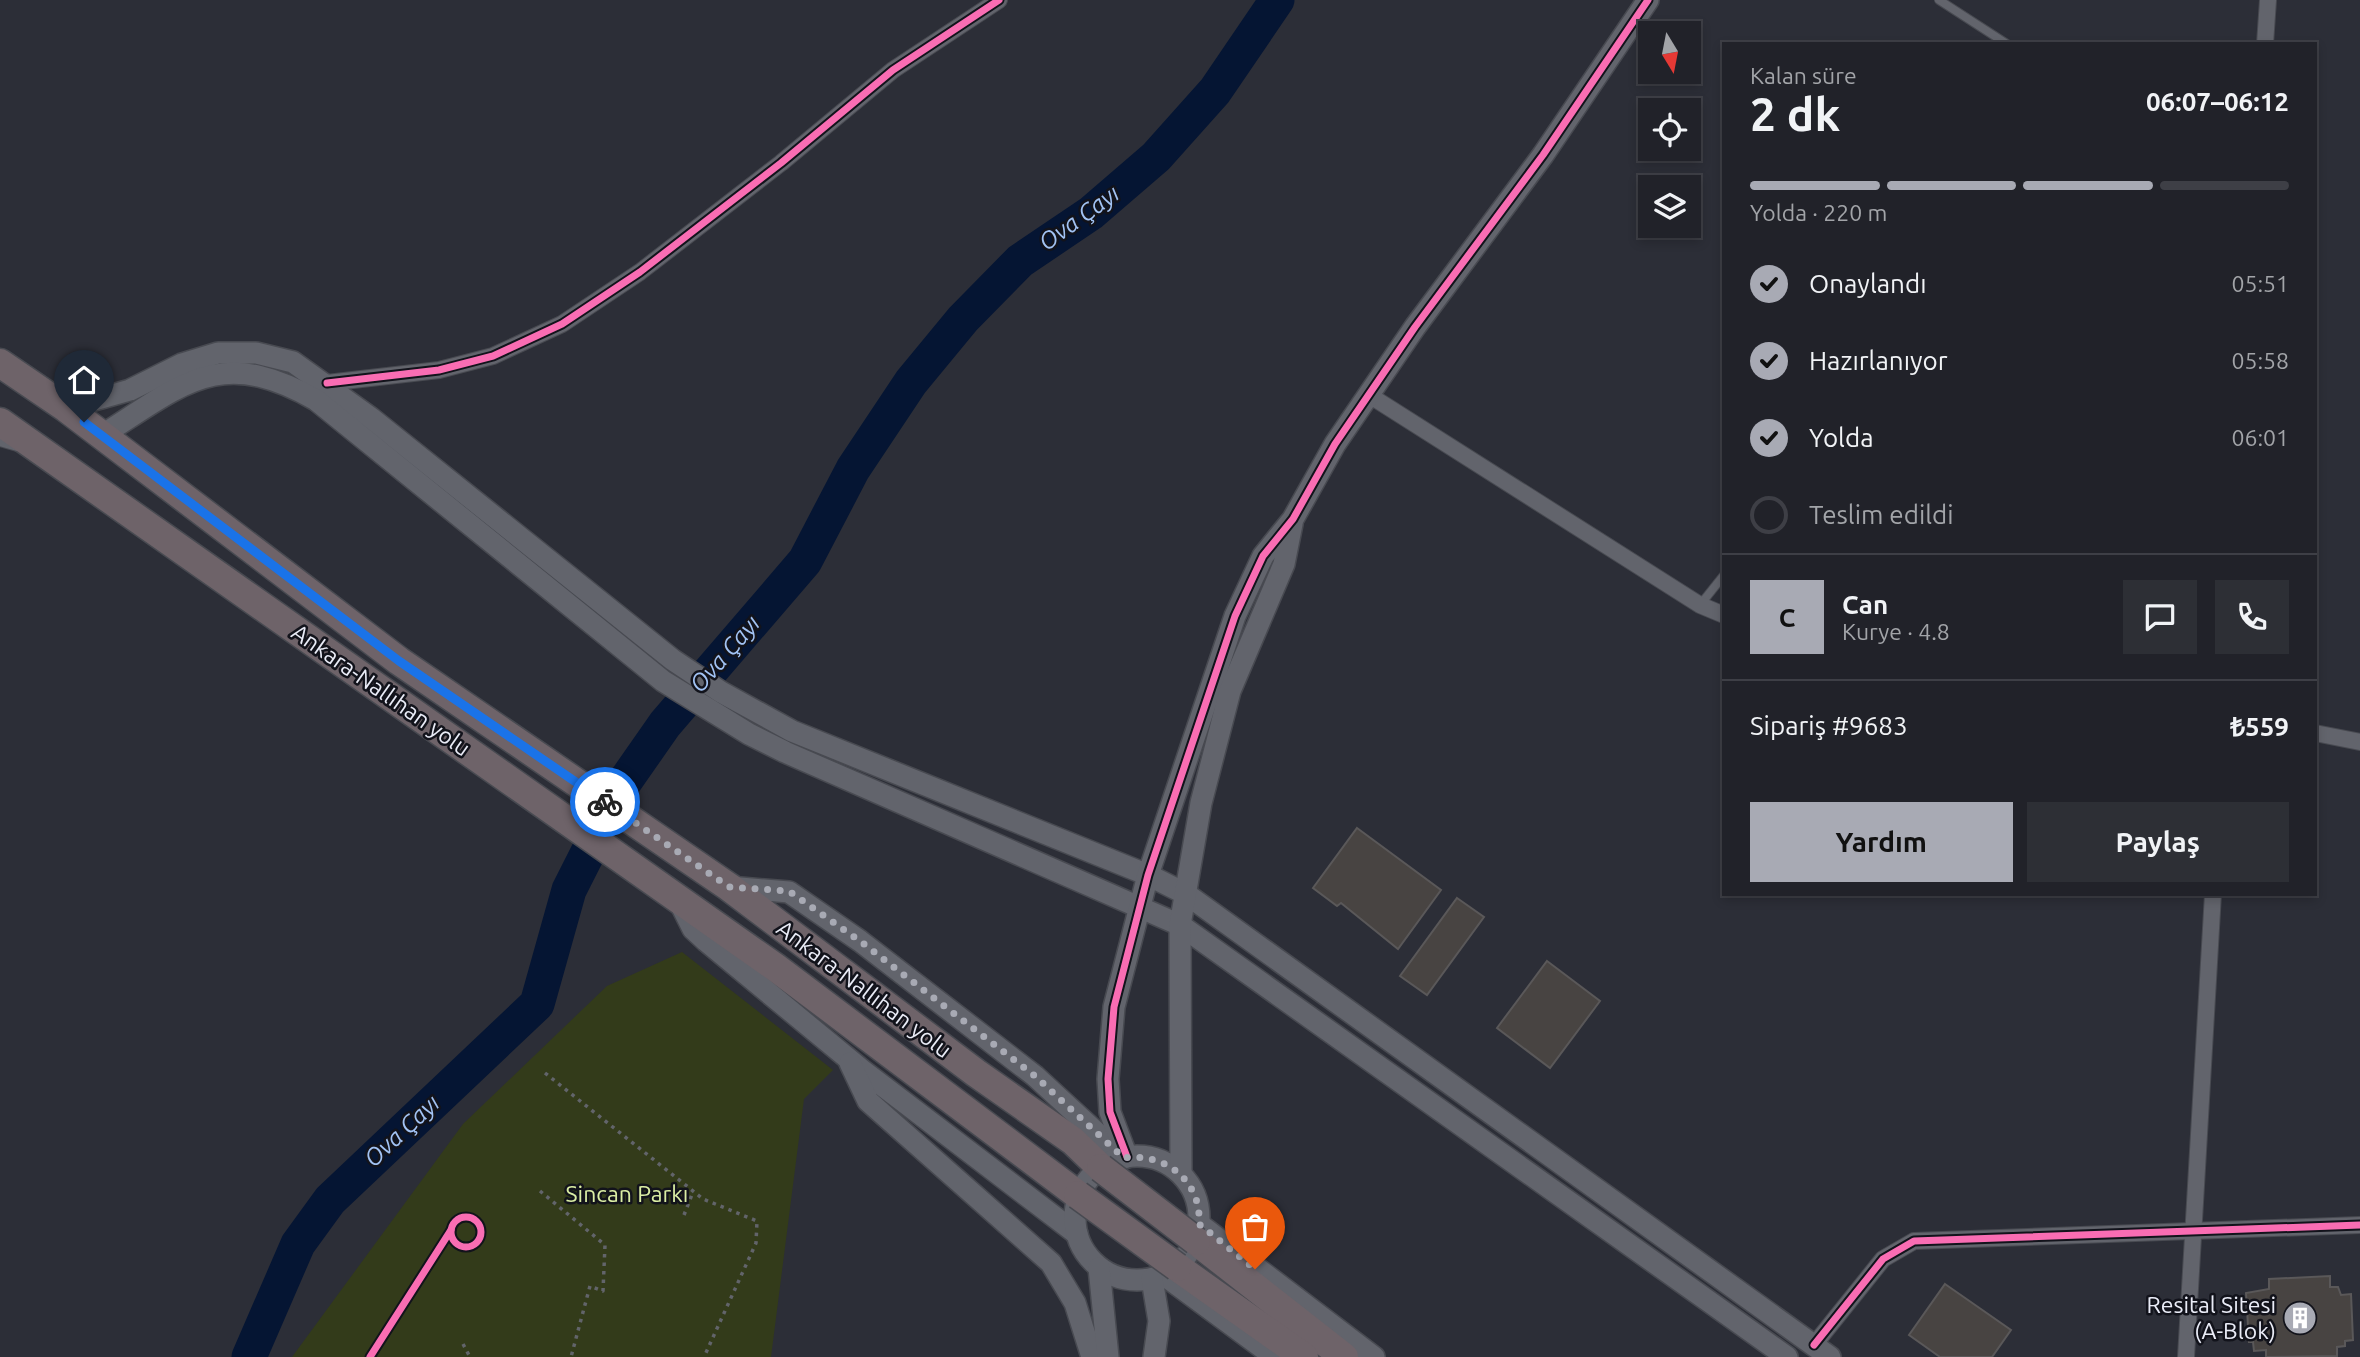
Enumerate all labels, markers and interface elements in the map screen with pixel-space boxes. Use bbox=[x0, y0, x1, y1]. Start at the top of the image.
north arrow bbox=[1638, 21, 1701, 84]
map controls bbox=[1638, 21, 1701, 238]
text: Kalan süre bbox=[1750, 63, 1857, 88]
text: 06:07–06:12 bbox=[2146, 87, 2289, 116]
text: 2 dk bbox=[1750, 88, 1840, 140]
button: locate bbox=[1638, 98, 1701, 161]
button: layers bbox=[1638, 175, 1701, 238]
water label: Ova Çayı bbox=[1033, 179, 1124, 256]
text: Yolda · 220 m bbox=[1750, 200, 1887, 225]
icon: check bbox=[1750, 265, 1788, 303]
text: Onaylandı bbox=[1809, 269, 1927, 298]
text: 05:51 bbox=[2231, 271, 2289, 296]
icon: check bbox=[1750, 342, 1788, 380]
text: Hazırlanıyor bbox=[1809, 346, 1948, 375]
text: 05:58 bbox=[2231, 348, 2289, 373]
pin bbox=[54, 350, 114, 422]
icon: home bbox=[65, 361, 103, 399]
icon: check bbox=[1750, 419, 1788, 457]
text: Yolda bbox=[1809, 423, 1874, 452]
text: 06:01 bbox=[2231, 425, 2289, 450]
text: Teslim edildi bbox=[1809, 500, 1954, 529]
button: chat bbox=[2123, 580, 2197, 654]
button: phone bbox=[2215, 580, 2289, 654]
text: Can bbox=[1842, 590, 1888, 619]
text: C bbox=[1779, 603, 1795, 632]
water label: Ova Çayı bbox=[684, 610, 765, 698]
street label: Ankara-Nallıhan yolu bbox=[287, 619, 475, 761]
text: Kurye · 4.8 bbox=[1842, 619, 1950, 644]
text: Sipariş #9683 bbox=[1750, 711, 1908, 740]
text: ₺559 bbox=[2230, 712, 2289, 741]
courier bbox=[570, 767, 640, 837]
icon: bike bbox=[586, 783, 624, 821]
button: Yardım bbox=[1750, 802, 2013, 882]
button: Paylaş bbox=[2027, 802, 2289, 882]
street label: Ankara-Nallıhan yolu bbox=[772, 915, 956, 1062]
water label: Ova Çayı bbox=[359, 1089, 445, 1172]
park label: Sincan Parkı bbox=[566, 1181, 688, 1206]
pin bbox=[1225, 1197, 1285, 1269]
icon: bag bbox=[1236, 1208, 1274, 1246]
place label: Resital Sitesi (A-Blok) bbox=[2146, 1292, 2276, 1344]
building icon: Resital Sitesi (A-Blok) bbox=[2281, 1299, 2319, 1337]

